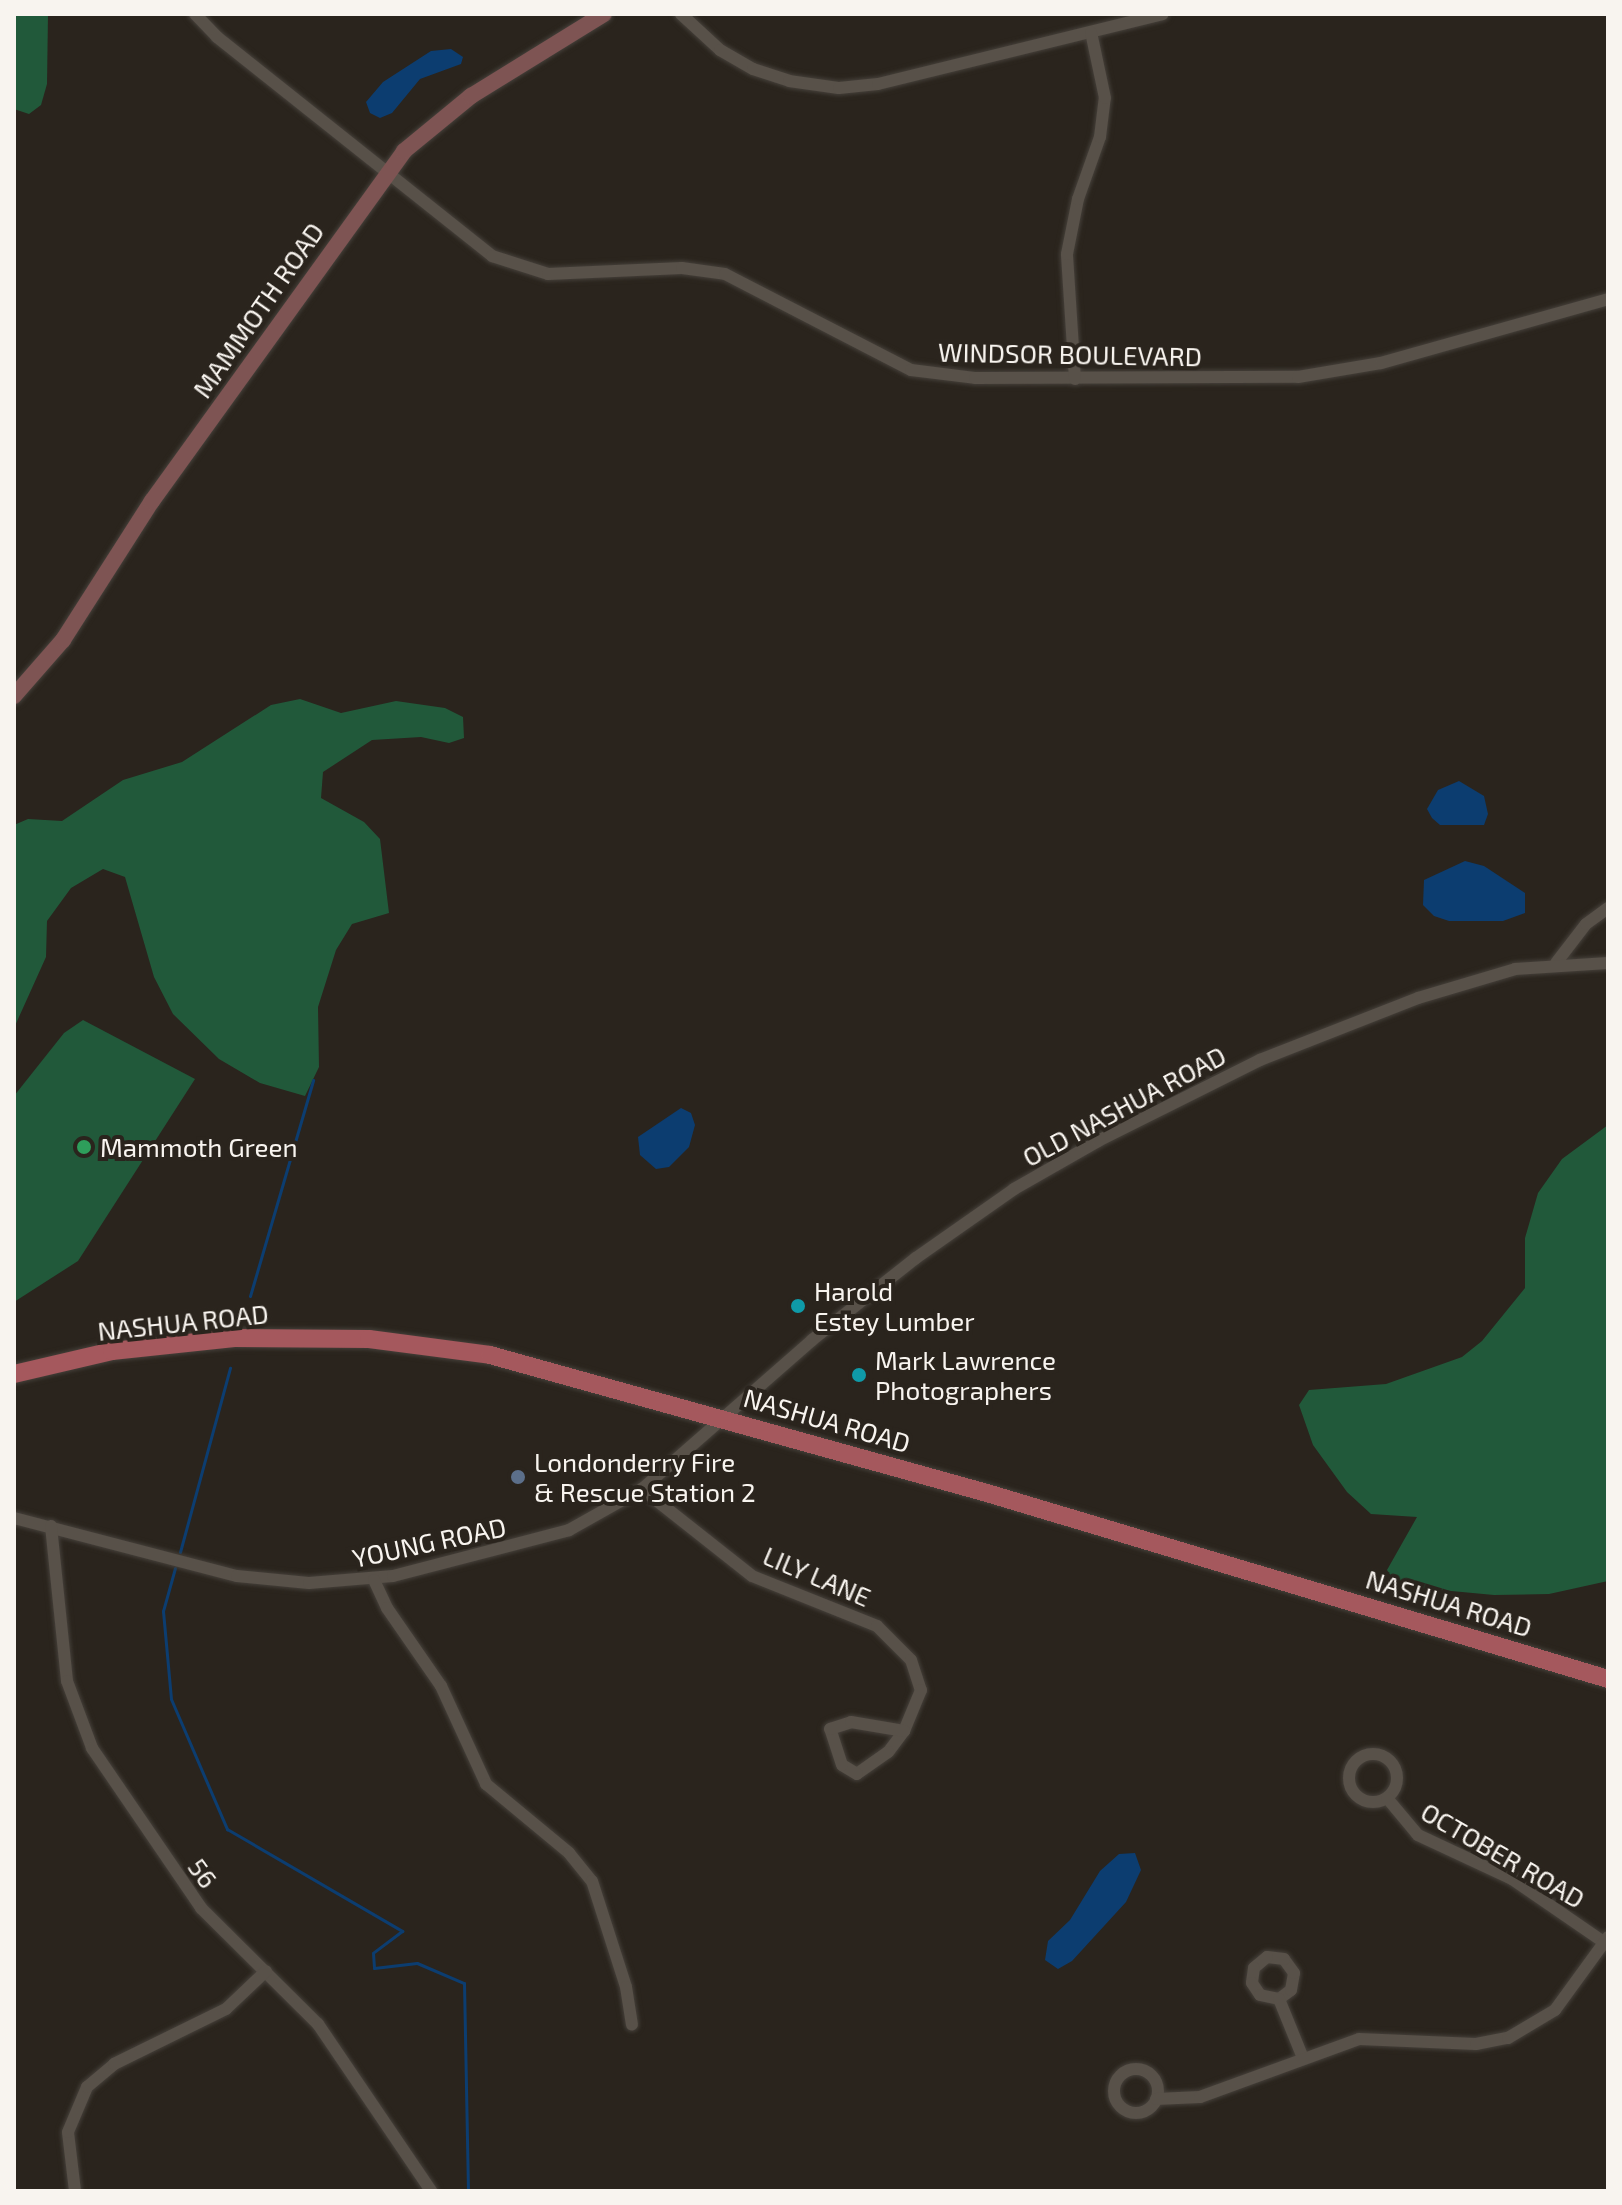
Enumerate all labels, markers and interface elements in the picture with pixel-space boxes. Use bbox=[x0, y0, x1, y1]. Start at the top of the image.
street label: MAMMOTH ROAD bbox=[186, 216, 330, 404]
street label: WINDSOR BOULEVARD bbox=[938, 336, 1202, 372]
street label: OLD NASHUA ROAD bbox=[1017, 1039, 1231, 1173]
place label: Mammoth Green bbox=[100, 1131, 298, 1163]
marker: Mammoth Green bbox=[75, 1138, 93, 1156]
place label: Harold Estey Lumber bbox=[814, 1275, 975, 1336]
street label: NASHUA ROAD bbox=[96, 1297, 270, 1347]
marker: Harold Estey Lumber bbox=[789, 1297, 807, 1315]
place label: Mark Lawrence Photographers bbox=[875, 1344, 1056, 1406]
marker: Mark Lawrence Photographers bbox=[850, 1366, 868, 1384]
street label: NASHUA ROAD bbox=[740, 1381, 914, 1459]
place label: Londonderry Fire & Rescue Station 2 bbox=[534, 1446, 756, 1508]
marker: Londonderry Fire & Rescue Station 2 bbox=[509, 1468, 527, 1486]
street label: YOUNG ROAD bbox=[349, 1510, 509, 1574]
street label: LILY LANE bbox=[758, 1539, 876, 1613]
street label: NASHUA ROAD bbox=[1362, 1563, 1536, 1643]
street label: OCTOBER ROAD bbox=[1416, 1796, 1590, 1914]
street label: 56 bbox=[182, 1852, 224, 1894]

